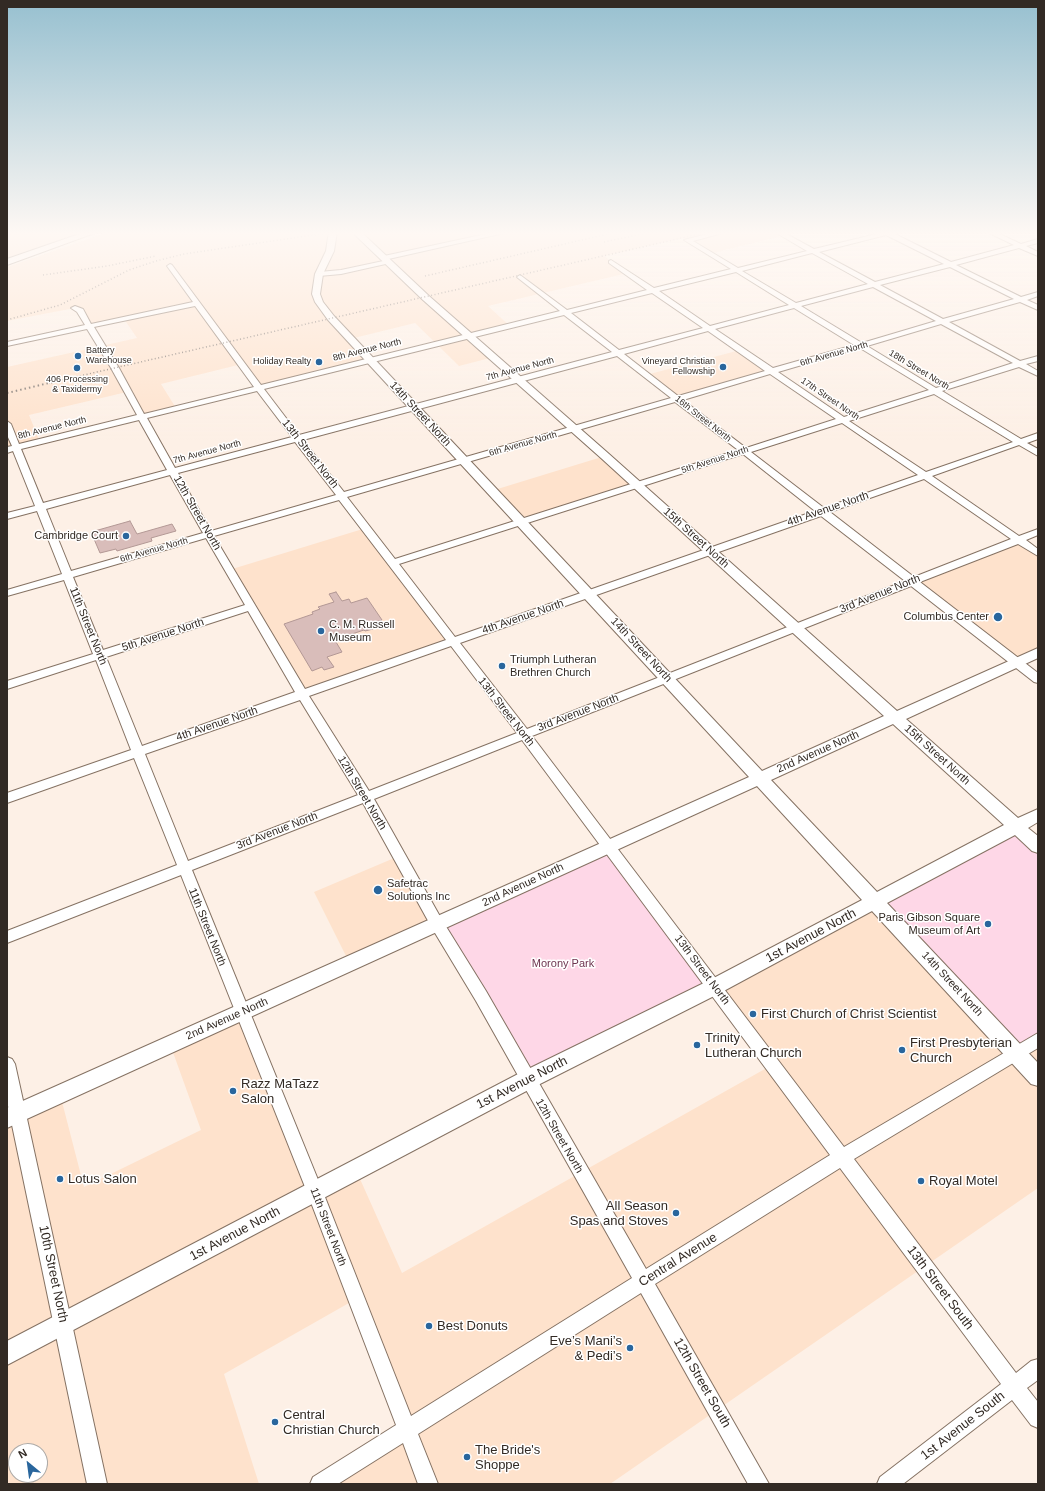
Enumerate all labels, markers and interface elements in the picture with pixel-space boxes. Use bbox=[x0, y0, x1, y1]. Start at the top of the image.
street label: 8th Avenue North bbox=[332, 336, 402, 364]
street label: 6th Avenue North bbox=[799, 339, 869, 369]
place label: Battery Warehouse bbox=[86, 346, 132, 367]
street label: 18th Street North bbox=[887, 348, 951, 392]
marker: Battery Warehouse bbox=[73, 351, 83, 361]
street label: 7th Avenue North bbox=[485, 355, 555, 383]
place label: Holiday Realty bbox=[253, 357, 311, 367]
marker: Holiday Realty bbox=[314, 357, 324, 367]
place label: Vineyard Christian Fellowship bbox=[642, 357, 715, 378]
marker: Vineyard Christian Fellowship bbox=[718, 362, 728, 372]
marker: 406 Processing & Taxidermy bbox=[72, 363, 82, 373]
place label: 406 Processing & Taxidermy bbox=[46, 375, 108, 396]
street label: 17th Street North bbox=[799, 375, 861, 423]
street label: 14th Street North bbox=[387, 379, 453, 449]
street label: 16th Street North bbox=[673, 394, 733, 444]
street label: 8th Avenue North bbox=[17, 414, 87, 442]
street label: 13th Street North bbox=[279, 417, 341, 491]
street label: 6th Avenue North bbox=[488, 429, 558, 459]
street label: 7th Avenue North bbox=[172, 438, 242, 466]
street label: 5th Avenue North bbox=[680, 444, 750, 476]
street label: 12th Street North bbox=[170, 473, 224, 553]
street label: 4th Avenue North bbox=[785, 489, 871, 529]
street label: 15th Street North bbox=[660, 505, 732, 571]
place label: Cambridge Court bbox=[34, 529, 118, 543]
marker: Cambridge Court bbox=[121, 531, 131, 541]
street label: 6th Avenue North bbox=[119, 535, 189, 565]
street label: 3rd Avenue North bbox=[838, 572, 922, 616]
street label: 11th Street North bbox=[66, 585, 110, 667]
street label: 4th Avenue North bbox=[480, 597, 566, 637]
place label: Columbus Center bbox=[903, 610, 989, 624]
marker: Columbus Center bbox=[992, 611, 1004, 623]
street label: 14th Street North bbox=[608, 615, 674, 685]
street label: 5th Avenue North bbox=[120, 616, 206, 654]
place label: C. M. Russell Museum bbox=[329, 618, 394, 644]
marker: C. M. Russell Museum bbox=[316, 626, 326, 636]
place label: Triumph Lutheran Brethren Church bbox=[510, 653, 596, 679]
marker: Triumph Lutheran Brethren Church bbox=[497, 661, 507, 671]
street label: 13th Street North bbox=[475, 675, 537, 749]
street label: 3rd Avenue North bbox=[535, 691, 621, 735]
street label: 4th Avenue North bbox=[174, 704, 260, 744]
street label: 15th Street North bbox=[901, 722, 973, 788]
street label: 2nd Avenue North bbox=[775, 728, 861, 776]
street label: 12th Street North bbox=[335, 754, 389, 832]
street label: 3rd Avenue North bbox=[234, 809, 320, 853]
street label: 2nd Avenue North bbox=[480, 860, 566, 910]
place label: Safetrac Solutions Inc bbox=[387, 877, 450, 903]
marker: Safetrac Solutions Inc bbox=[372, 884, 384, 896]
street label: 11th Street North bbox=[185, 886, 229, 968]
street label: 1st Avenue North bbox=[763, 906, 859, 966]
place label: Paris Gibson Square Museum of Art bbox=[879, 911, 980, 937]
marker: Paris Gibson Square Museum of Art bbox=[983, 919, 993, 929]
street label: 13th Street North bbox=[672, 933, 732, 1007]
street label: 14th Street North bbox=[919, 949, 985, 1019]
park label: Morony Park bbox=[532, 957, 594, 971]
street label: 2nd Avenue North bbox=[184, 995, 270, 1043]
place label: First Church of Christ Scientist bbox=[761, 1006, 937, 1022]
marker: First Church of Christ Scientist bbox=[748, 1009, 758, 1019]
place label: Trinity Lutheran Church bbox=[705, 1030, 802, 1061]
place label: First Presbyterian Church bbox=[910, 1035, 1012, 1066]
marker: Trinity Lutheran Church bbox=[692, 1040, 702, 1050]
marker: First Presbyterian Church bbox=[897, 1045, 907, 1055]
street label: 1st Avenue North bbox=[474, 1053, 570, 1113]
place label: Razz MaTazz Salon bbox=[241, 1076, 319, 1107]
marker: Razz MaTazz Salon bbox=[228, 1086, 238, 1096]
street label: 12th Street North bbox=[532, 1096, 586, 1176]
place label: Lotus Salon bbox=[68, 1171, 137, 1187]
place label: Royal Motel bbox=[929, 1173, 998, 1189]
marker: Lotus Salon bbox=[55, 1174, 65, 1184]
marker: Royal Motel bbox=[916, 1176, 926, 1186]
street label: 11th Street North bbox=[307, 1186, 349, 1268]
place label: All Season Spas and Stoves bbox=[570, 1198, 668, 1229]
street label: 1st Avenue North bbox=[187, 1204, 283, 1264]
marker: All Season Spas and Stoves bbox=[671, 1208, 681, 1218]
street label: 10th Street North bbox=[35, 1224, 71, 1324]
street label: Central Avenue bbox=[636, 1230, 720, 1290]
street label: 13th Street South bbox=[903, 1243, 977, 1333]
place label: Best Donuts bbox=[437, 1318, 508, 1334]
marker: Best Donuts bbox=[424, 1321, 434, 1331]
place label: Eve’s Mani’s & Pedi’s bbox=[550, 1333, 622, 1364]
street label: 12th Street South bbox=[670, 1335, 734, 1431]
marker: Eve’s Mani’s & Pedi’s bbox=[625, 1343, 635, 1353]
street label: 1st Avenue South bbox=[918, 1388, 1008, 1464]
place label: Central Christian Church bbox=[283, 1407, 380, 1438]
marker: Central Christian Church bbox=[270, 1417, 280, 1427]
place label: The Bride's Shoppe bbox=[475, 1442, 540, 1473]
north arrow bbox=[8, 1443, 48, 1483]
text: N bbox=[16, 1446, 29, 1461]
marker: The Bride's Shoppe bbox=[462, 1452, 472, 1462]

